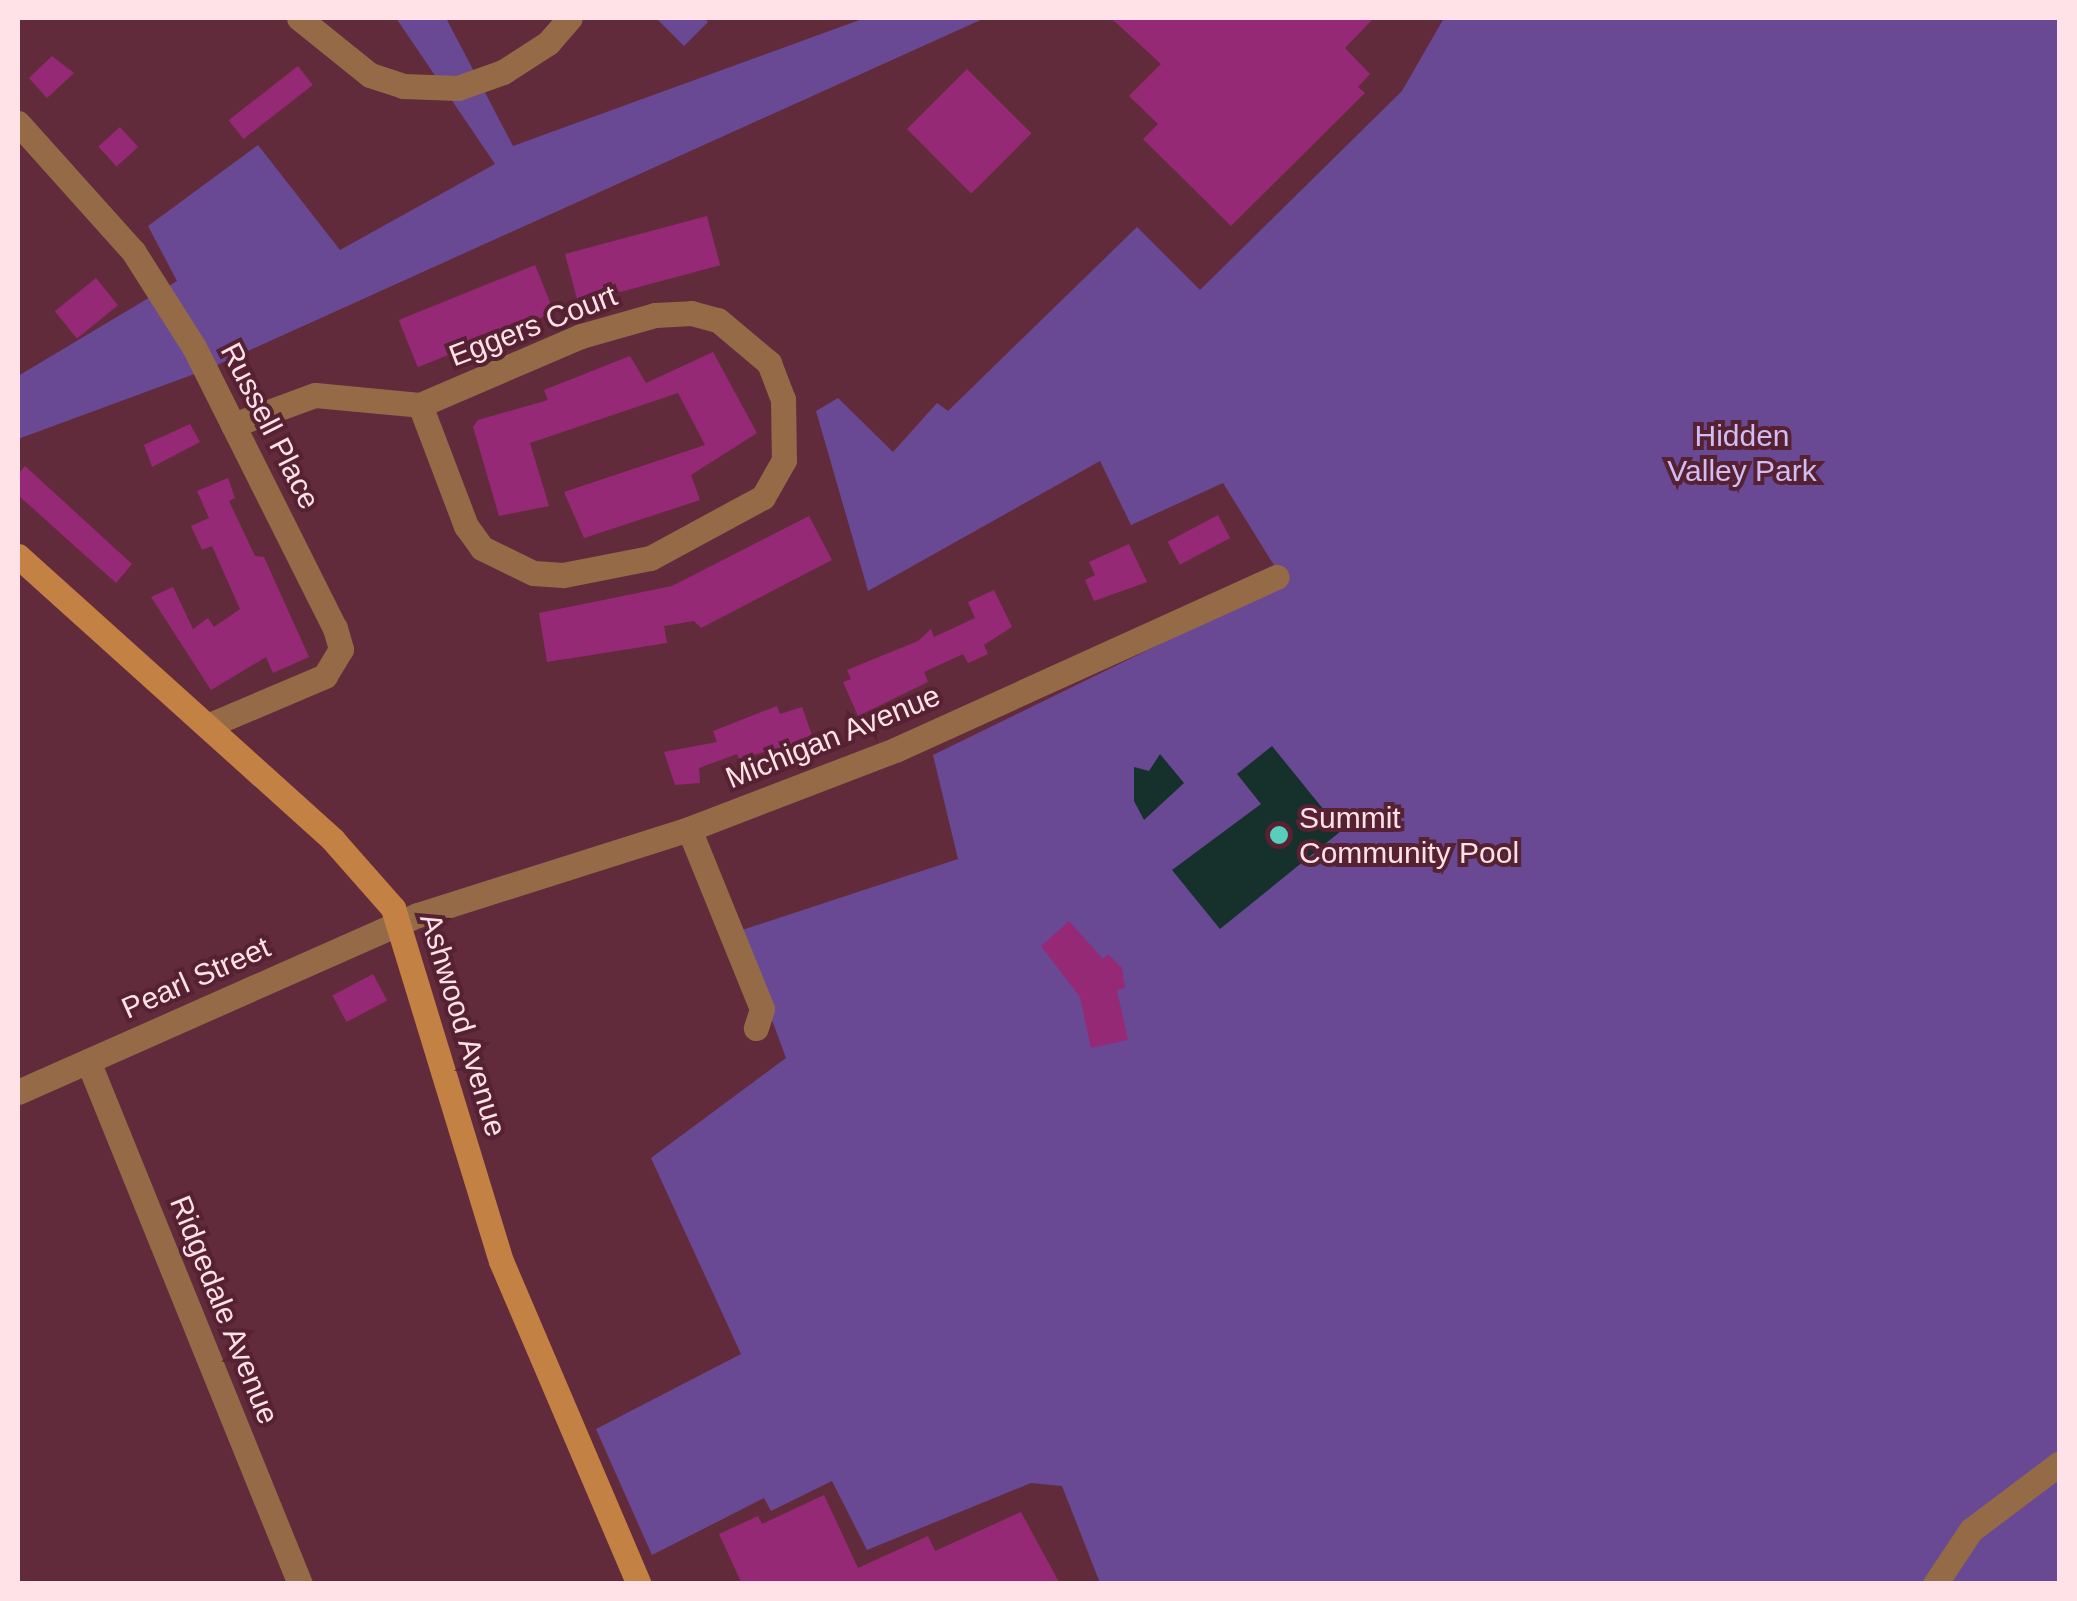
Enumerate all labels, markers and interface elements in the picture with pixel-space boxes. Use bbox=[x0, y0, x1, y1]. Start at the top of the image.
street label: Eggers Court bbox=[444, 278, 622, 374]
street label: Russell Place bbox=[213, 337, 327, 515]
park label: Hidden Valley Park bbox=[1667, 418, 1817, 488]
street label: Michigan Avenue bbox=[720, 677, 946, 797]
place label: Summit Community Pool bbox=[1299, 800, 1519, 870]
marker: Summit Community Pool bbox=[1268, 824, 1290, 846]
street label: Ashwood Avenue bbox=[412, 908, 514, 1142]
street label: Pearl Street bbox=[116, 929, 276, 1027]
street label: Ridgedale Avenue bbox=[161, 1190, 287, 1430]

